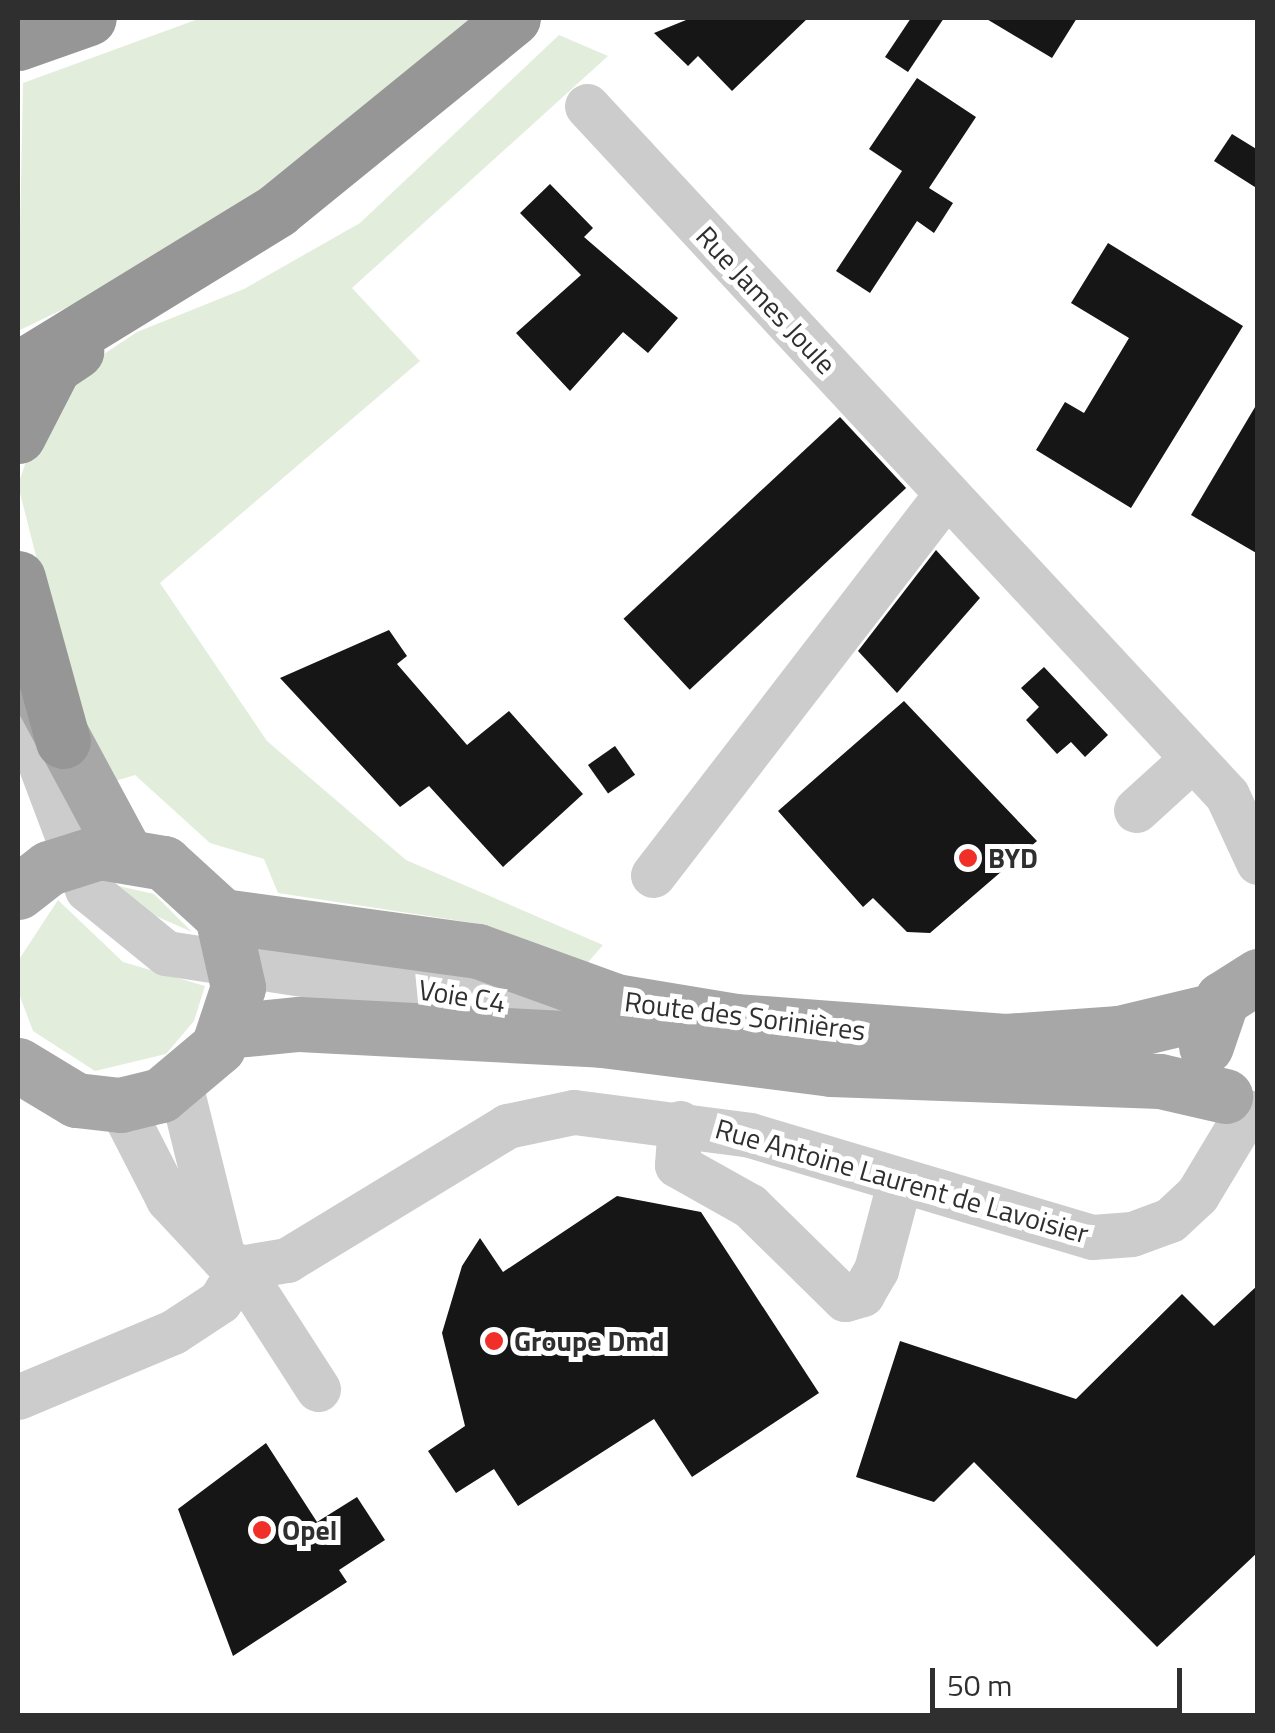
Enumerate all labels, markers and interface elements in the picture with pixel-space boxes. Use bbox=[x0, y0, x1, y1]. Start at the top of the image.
street label: Rue James Joule bbox=[689, 219, 843, 381]
place label: BYD bbox=[988, 841, 1038, 875]
marker: BYD bbox=[957, 847, 979, 869]
street label: Voie C4 bbox=[416, 973, 508, 1019]
street label: Route des Sorinières bbox=[623, 985, 867, 1047]
street label: Rue Antoine Laurent de Lavoisier bbox=[712, 1112, 1092, 1250]
place label: Groupe Dmd bbox=[514, 1324, 664, 1358]
marker: Groupe Dmd bbox=[483, 1330, 505, 1352]
place label: Opel bbox=[282, 1513, 337, 1547]
marker: Opel bbox=[251, 1519, 273, 1541]
scale bar bbox=[935, 1648, 1188, 1710]
text: 50 m bbox=[947, 1662, 1012, 1708]

